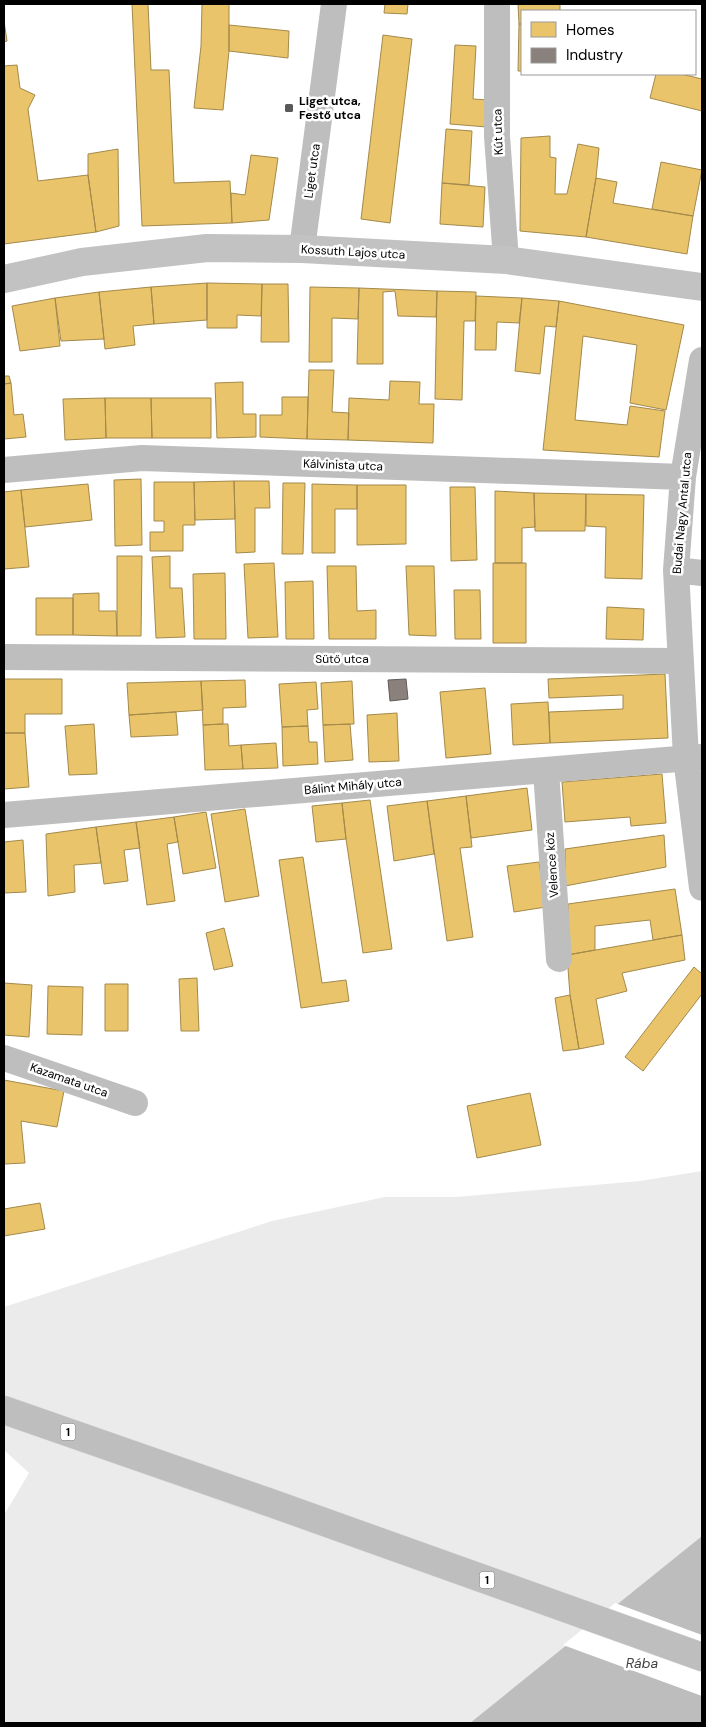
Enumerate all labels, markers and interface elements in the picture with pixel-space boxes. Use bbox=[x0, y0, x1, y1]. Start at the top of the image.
legend bbox=[521, 10, 696, 75]
text: Homes bbox=[566, 20, 615, 40]
text: Industry bbox=[566, 45, 624, 65]
place label: Liget utca, Festő utca bbox=[299, 93, 361, 123]
marker: Liget utca, Festő utca bbox=[283, 102, 295, 114]
street label: Kút utca bbox=[489, 109, 507, 155]
street label: Liget utca bbox=[300, 143, 324, 199]
street label: Kossuth Lajos utca bbox=[300, 241, 406, 263]
street label: Budai Nagy Antal utca bbox=[669, 451, 695, 575]
street label: Kálvinista utca bbox=[303, 456, 383, 474]
street label: Sütő utca bbox=[315, 651, 369, 667]
street label: Bálint Mihály utca bbox=[304, 774, 402, 798]
street label: Velence köz bbox=[542, 832, 562, 898]
street label: Kazamata utca bbox=[28, 1059, 110, 1101]
road number: 1 bbox=[60, 1424, 76, 1440]
road number: 1 bbox=[480, 1572, 494, 1588]
water label: Rába bbox=[626, 1654, 659, 1672]

